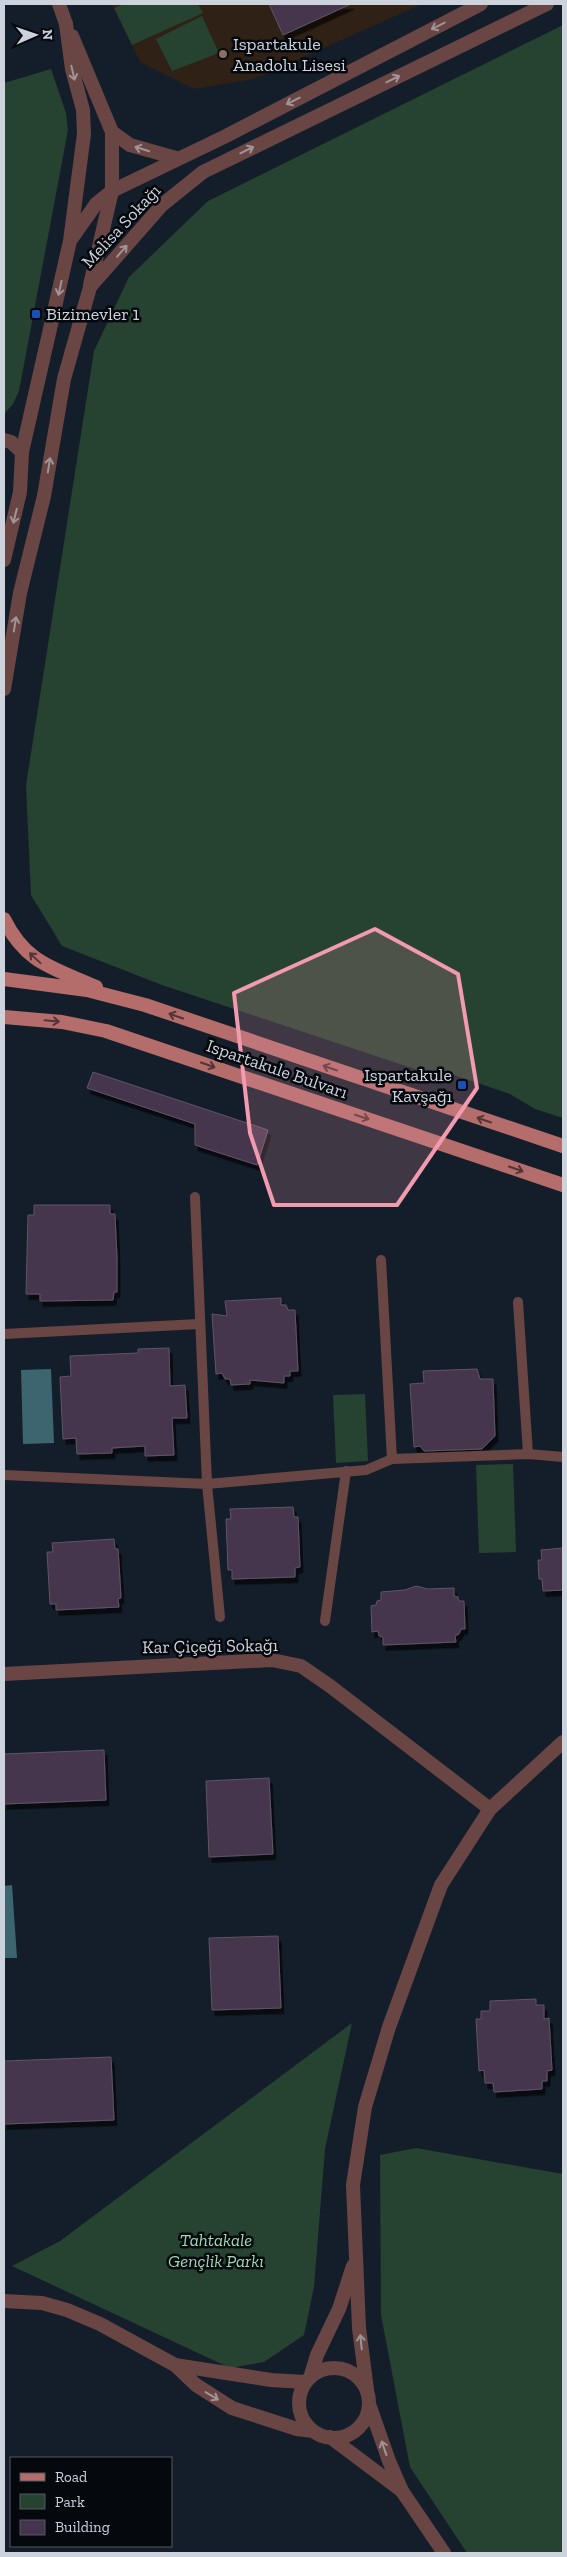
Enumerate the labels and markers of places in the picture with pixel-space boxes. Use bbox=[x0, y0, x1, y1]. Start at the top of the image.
place label: Ispartakule Anadolu Lisesi bbox=[233, 33, 346, 76]
marker: Ispartakule Anadolu Lisesi bbox=[217, 48, 229, 60]
place label: Bizimevler 1 bbox=[46, 303, 139, 325]
marker: Bizimevler 1 bbox=[30, 308, 42, 320]
place label: Ispartakule Kavşağı bbox=[364, 1064, 452, 1107]
marker: Ispartakule Kavşağı bbox=[456, 1079, 468, 1091]

